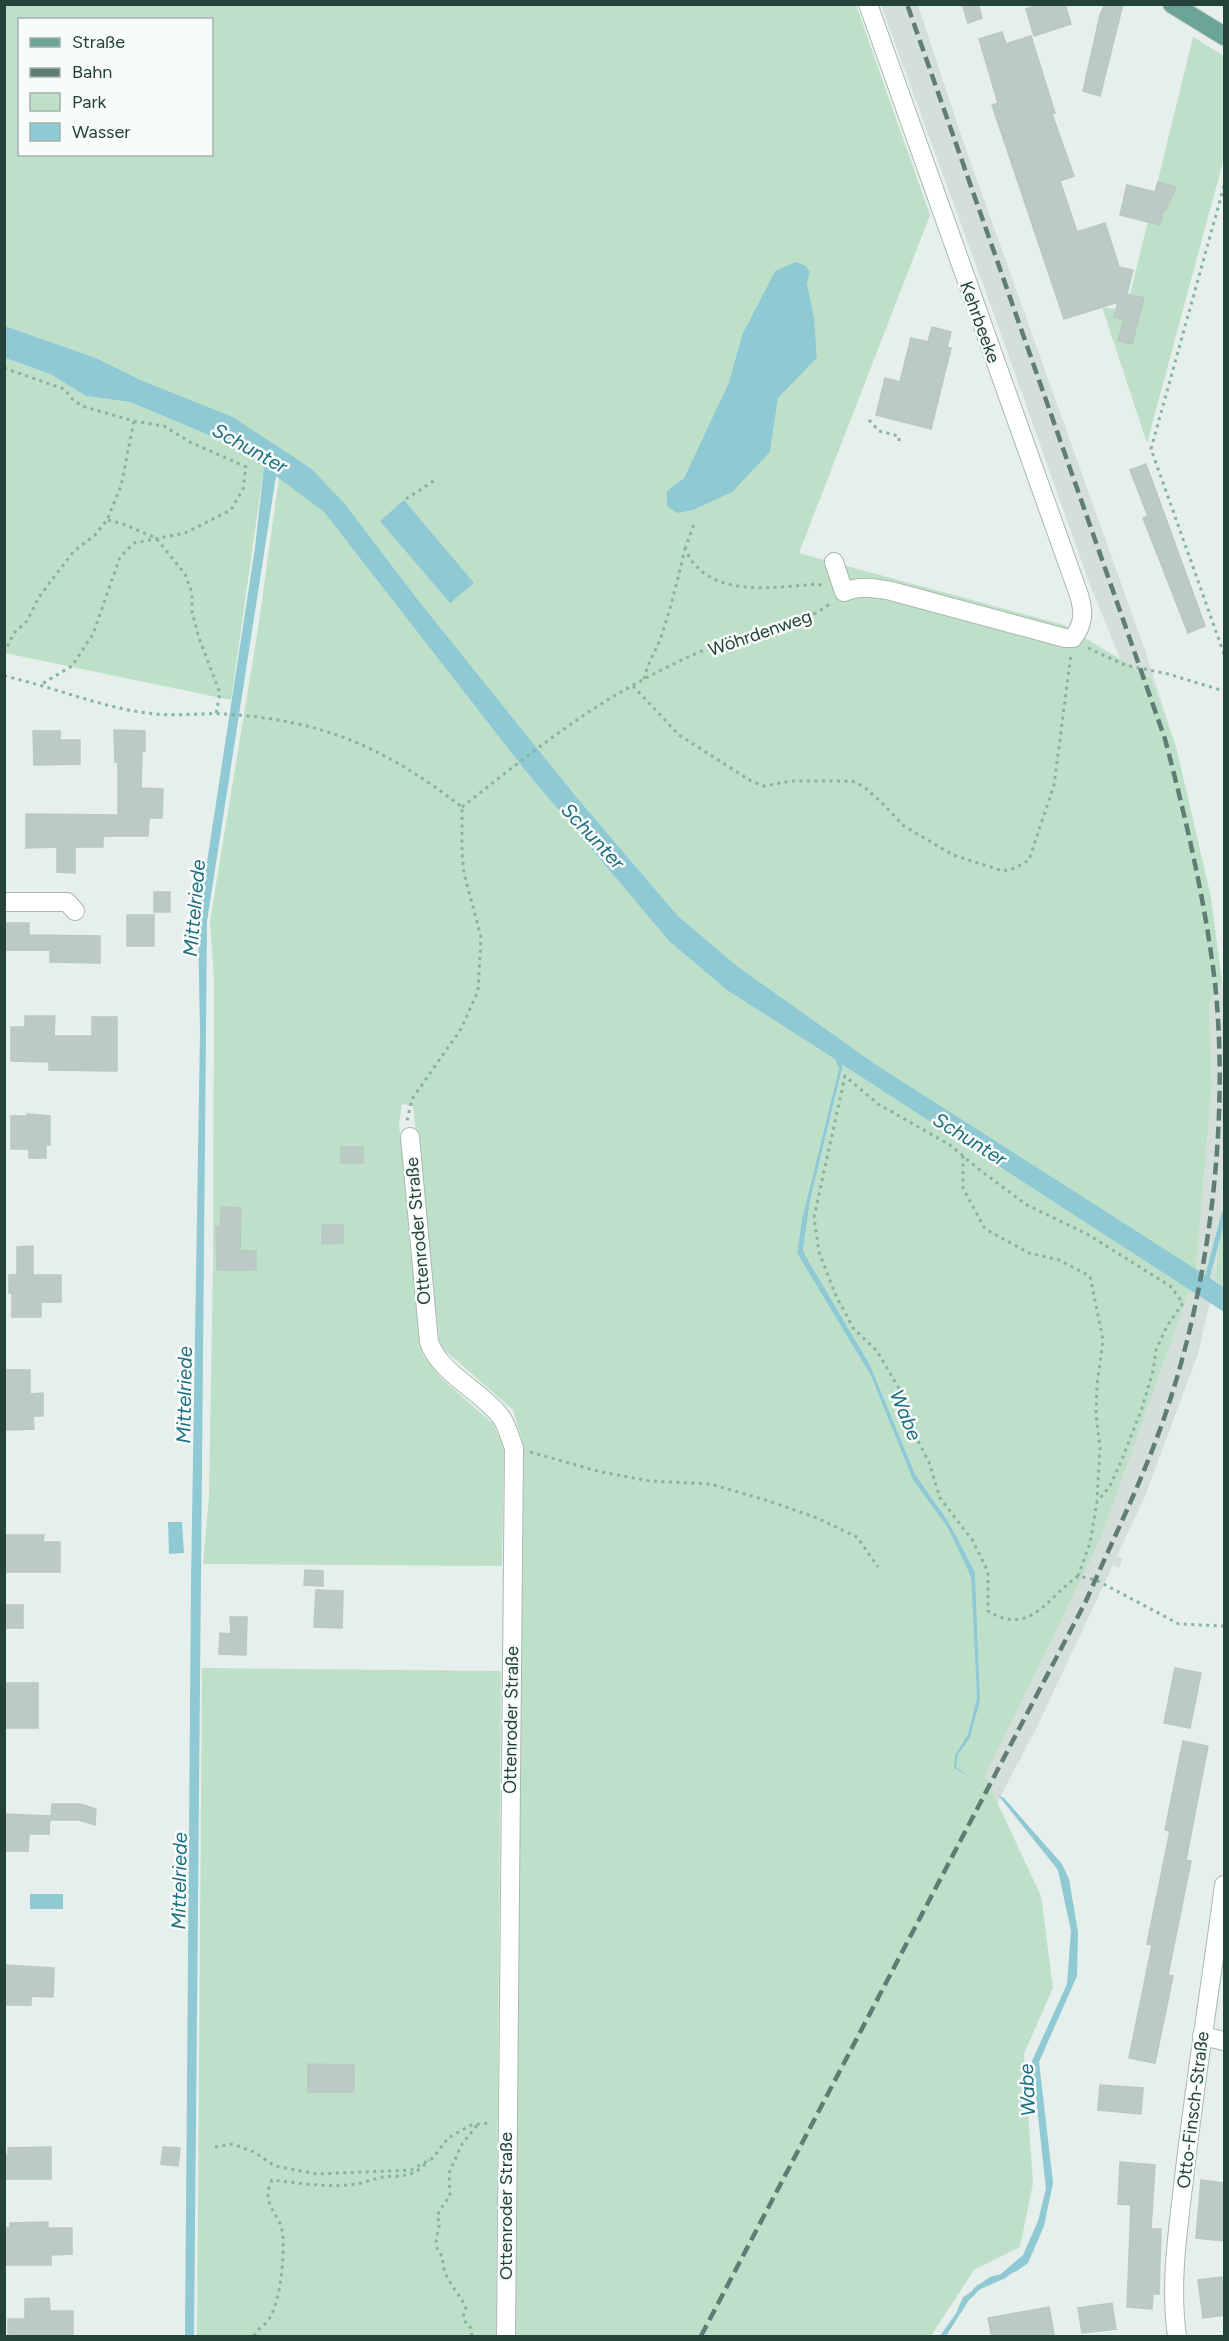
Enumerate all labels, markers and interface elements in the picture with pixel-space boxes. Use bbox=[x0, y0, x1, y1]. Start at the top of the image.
legend bbox=[18, 18, 213, 156]
text: Straße bbox=[72, 31, 125, 53]
text: Bahn bbox=[72, 61, 112, 83]
text: Park bbox=[72, 91, 107, 113]
text: Wasser bbox=[72, 121, 130, 143]
street label: Kehrbeeke bbox=[955, 278, 1005, 366]
water label: Schunter bbox=[208, 418, 293, 479]
street label: Wöhrdenweg bbox=[706, 605, 814, 661]
water label: Schunter bbox=[556, 798, 631, 875]
water label: Mittelriede bbox=[178, 858, 210, 958]
water label: Schunter bbox=[929, 1107, 1012, 1172]
street label: Ottenroder Straße bbox=[401, 1156, 435, 1306]
water label: Mittelriede bbox=[171, 1346, 197, 1444]
water label: Wabe bbox=[885, 1386, 927, 1444]
street label: Ottenroder Straße bbox=[499, 1646, 523, 1794]
water label: Mittelriede bbox=[166, 1832, 192, 1930]
street label: Otto-Finsch-Straße bbox=[1172, 2030, 1214, 2190]
water label: Wabe bbox=[1014, 2063, 1040, 2117]
street label: Ottenroder Straße bbox=[495, 2132, 517, 2280]

